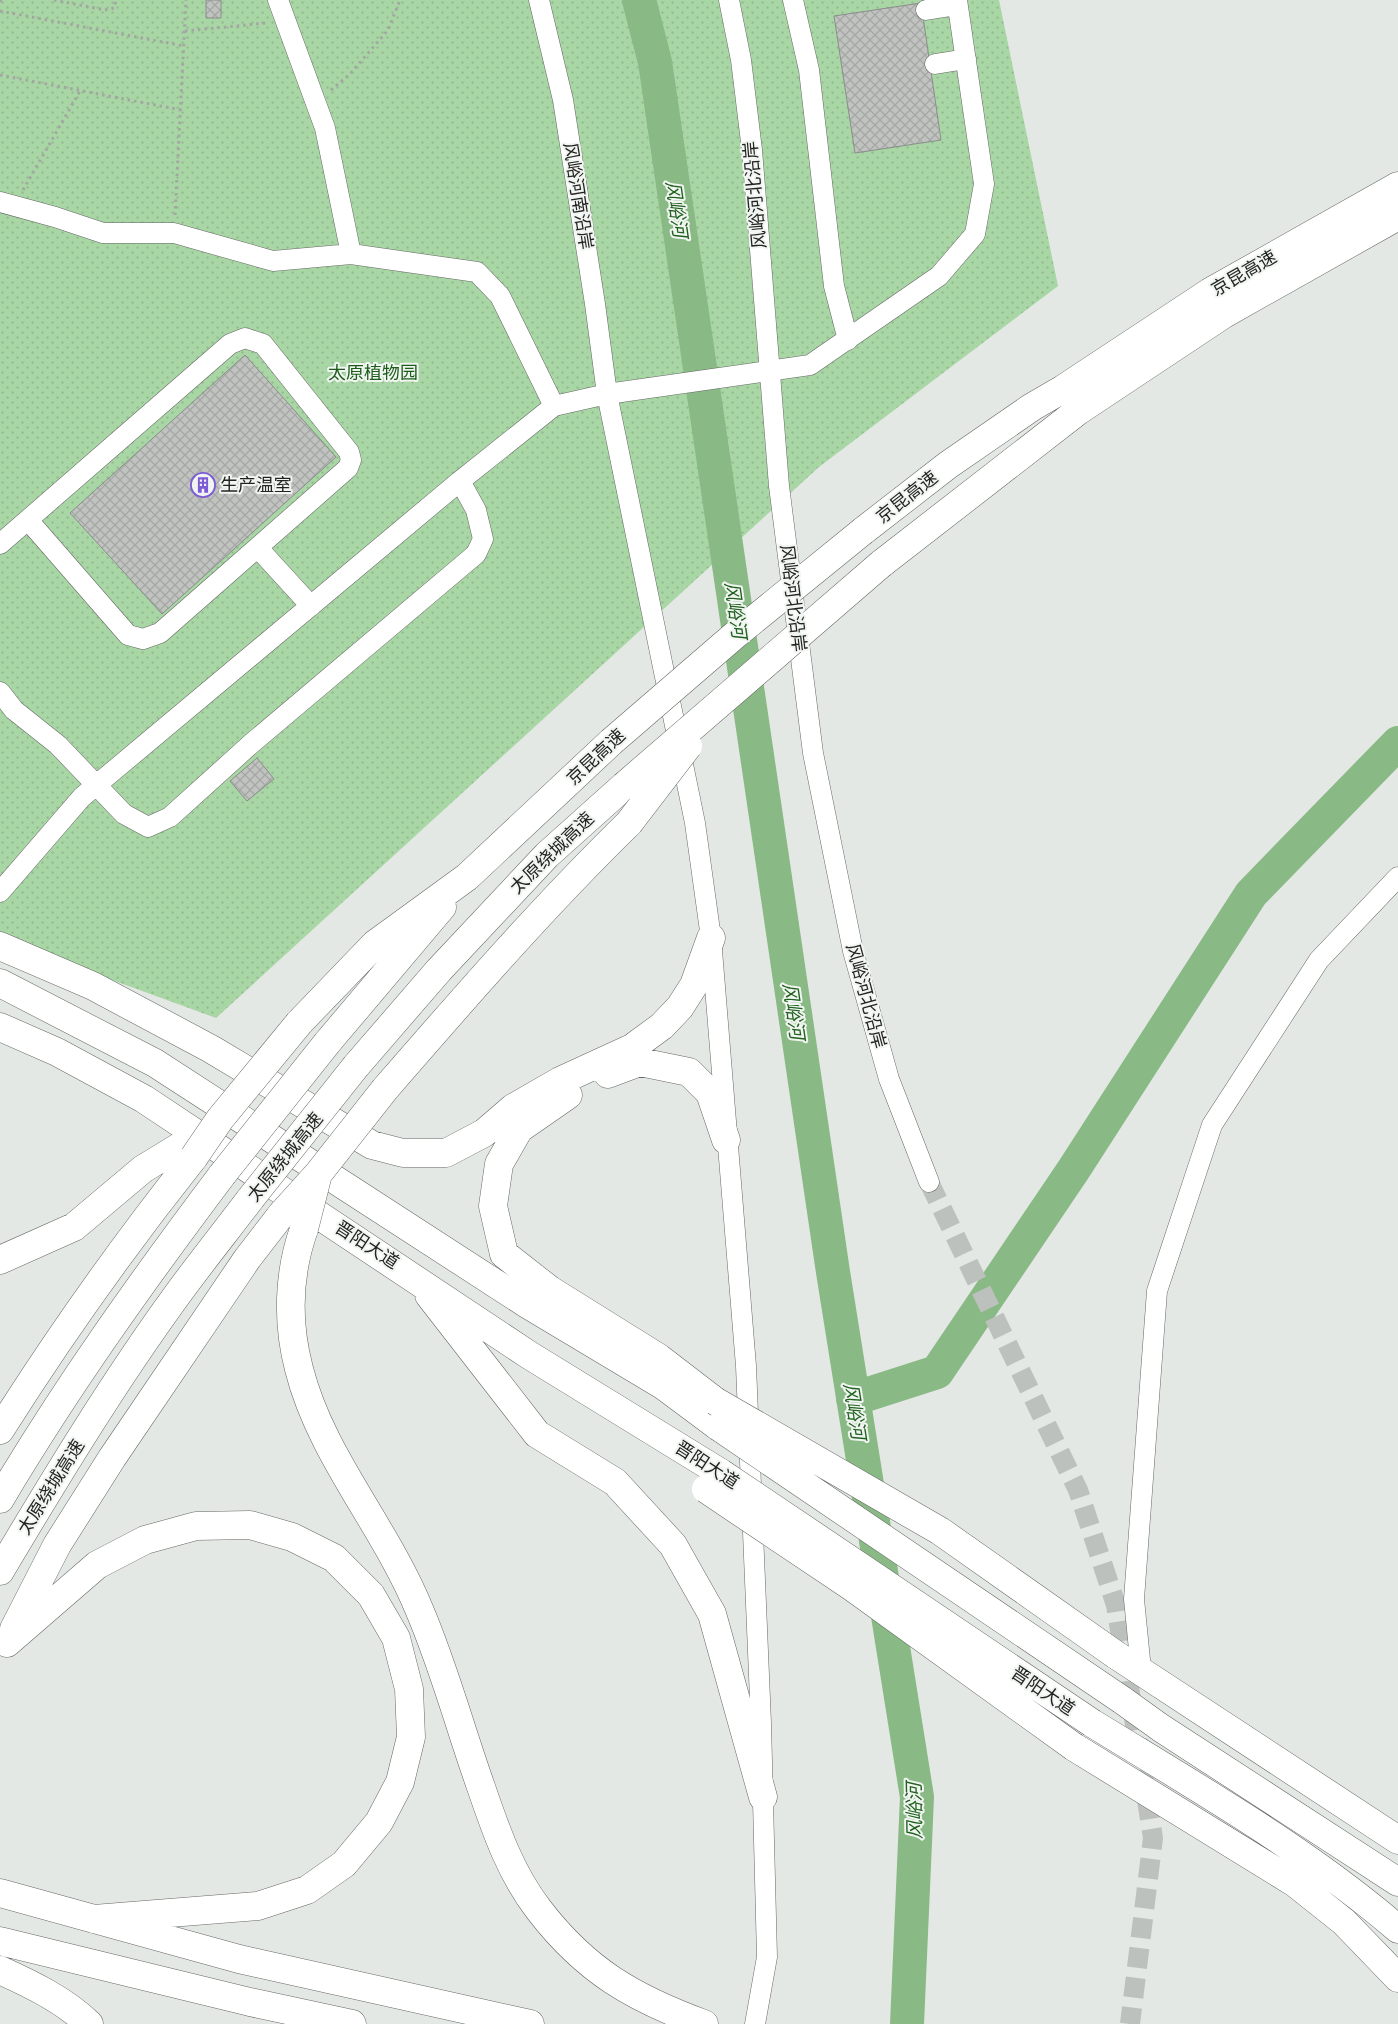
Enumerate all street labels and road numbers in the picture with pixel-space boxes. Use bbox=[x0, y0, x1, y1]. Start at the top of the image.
street label: 风峪河北沿岸 bbox=[738, 140, 771, 250]
street label: 风峪河南沿岸 bbox=[559, 141, 598, 251]
street label: 京昆高速 bbox=[1207, 245, 1281, 301]
street label: 京昆高速 bbox=[871, 465, 942, 528]
street label: 风峪河北沿岸 bbox=[776, 543, 811, 653]
street label: 京昆高速 bbox=[561, 724, 630, 790]
street label: 太原绕城高速 bbox=[505, 807, 598, 898]
street label: 风峪河北沿岸 bbox=[841, 941, 892, 1051]
street label: 太原绕城高速 bbox=[242, 1107, 328, 1206]
street label: 晋阳大道 bbox=[331, 1215, 404, 1274]
street label: 太原绕城高速 bbox=[12, 1435, 89, 1539]
street label: 晋阳大道 bbox=[671, 1435, 744, 1494]
street label: 晋阳大道 bbox=[1007, 1661, 1080, 1720]

